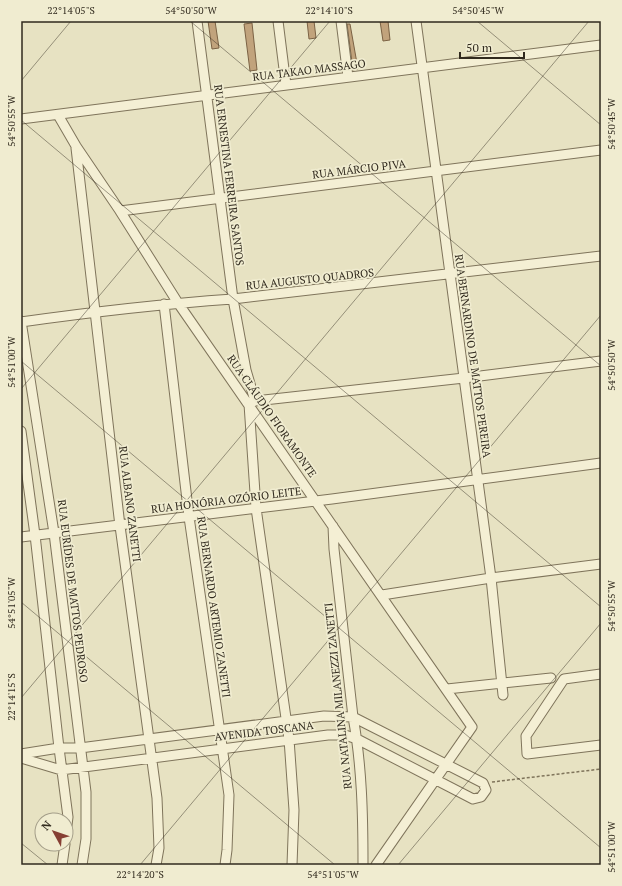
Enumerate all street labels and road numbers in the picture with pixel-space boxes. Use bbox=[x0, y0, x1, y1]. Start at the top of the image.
street label: RUA TAKAO MASSAGO bbox=[252, 56, 366, 84]
street label: RUA ERNESTINA FERREIRA SANTOS bbox=[211, 84, 247, 267]
street label: RUA MÁRCIO PIVA bbox=[311, 156, 407, 182]
street label: RUA BERNARDINO DE MATTOS PEREIRA bbox=[452, 253, 494, 459]
street label: RUA AUGUSTO QUADROS bbox=[245, 265, 375, 293]
street label: RUA CLÁUDIO FIORAMONTE bbox=[224, 352, 320, 480]
street label: RUA ALBANO ZANETTI bbox=[116, 445, 144, 563]
street label: RUA HONÓRIA OZÓRIO LEITE bbox=[150, 484, 302, 516]
street label: RUA EURÍDES DE MATTOS PEDROSO bbox=[55, 499, 91, 683]
street label: RUA BERNARDO ARTEMIO ZANETTI bbox=[194, 515, 234, 699]
street label: RUA NATALINA MILANEZZI ZANETTI bbox=[321, 602, 355, 790]
street label: AVENIDA TOSCANA bbox=[214, 718, 315, 744]

